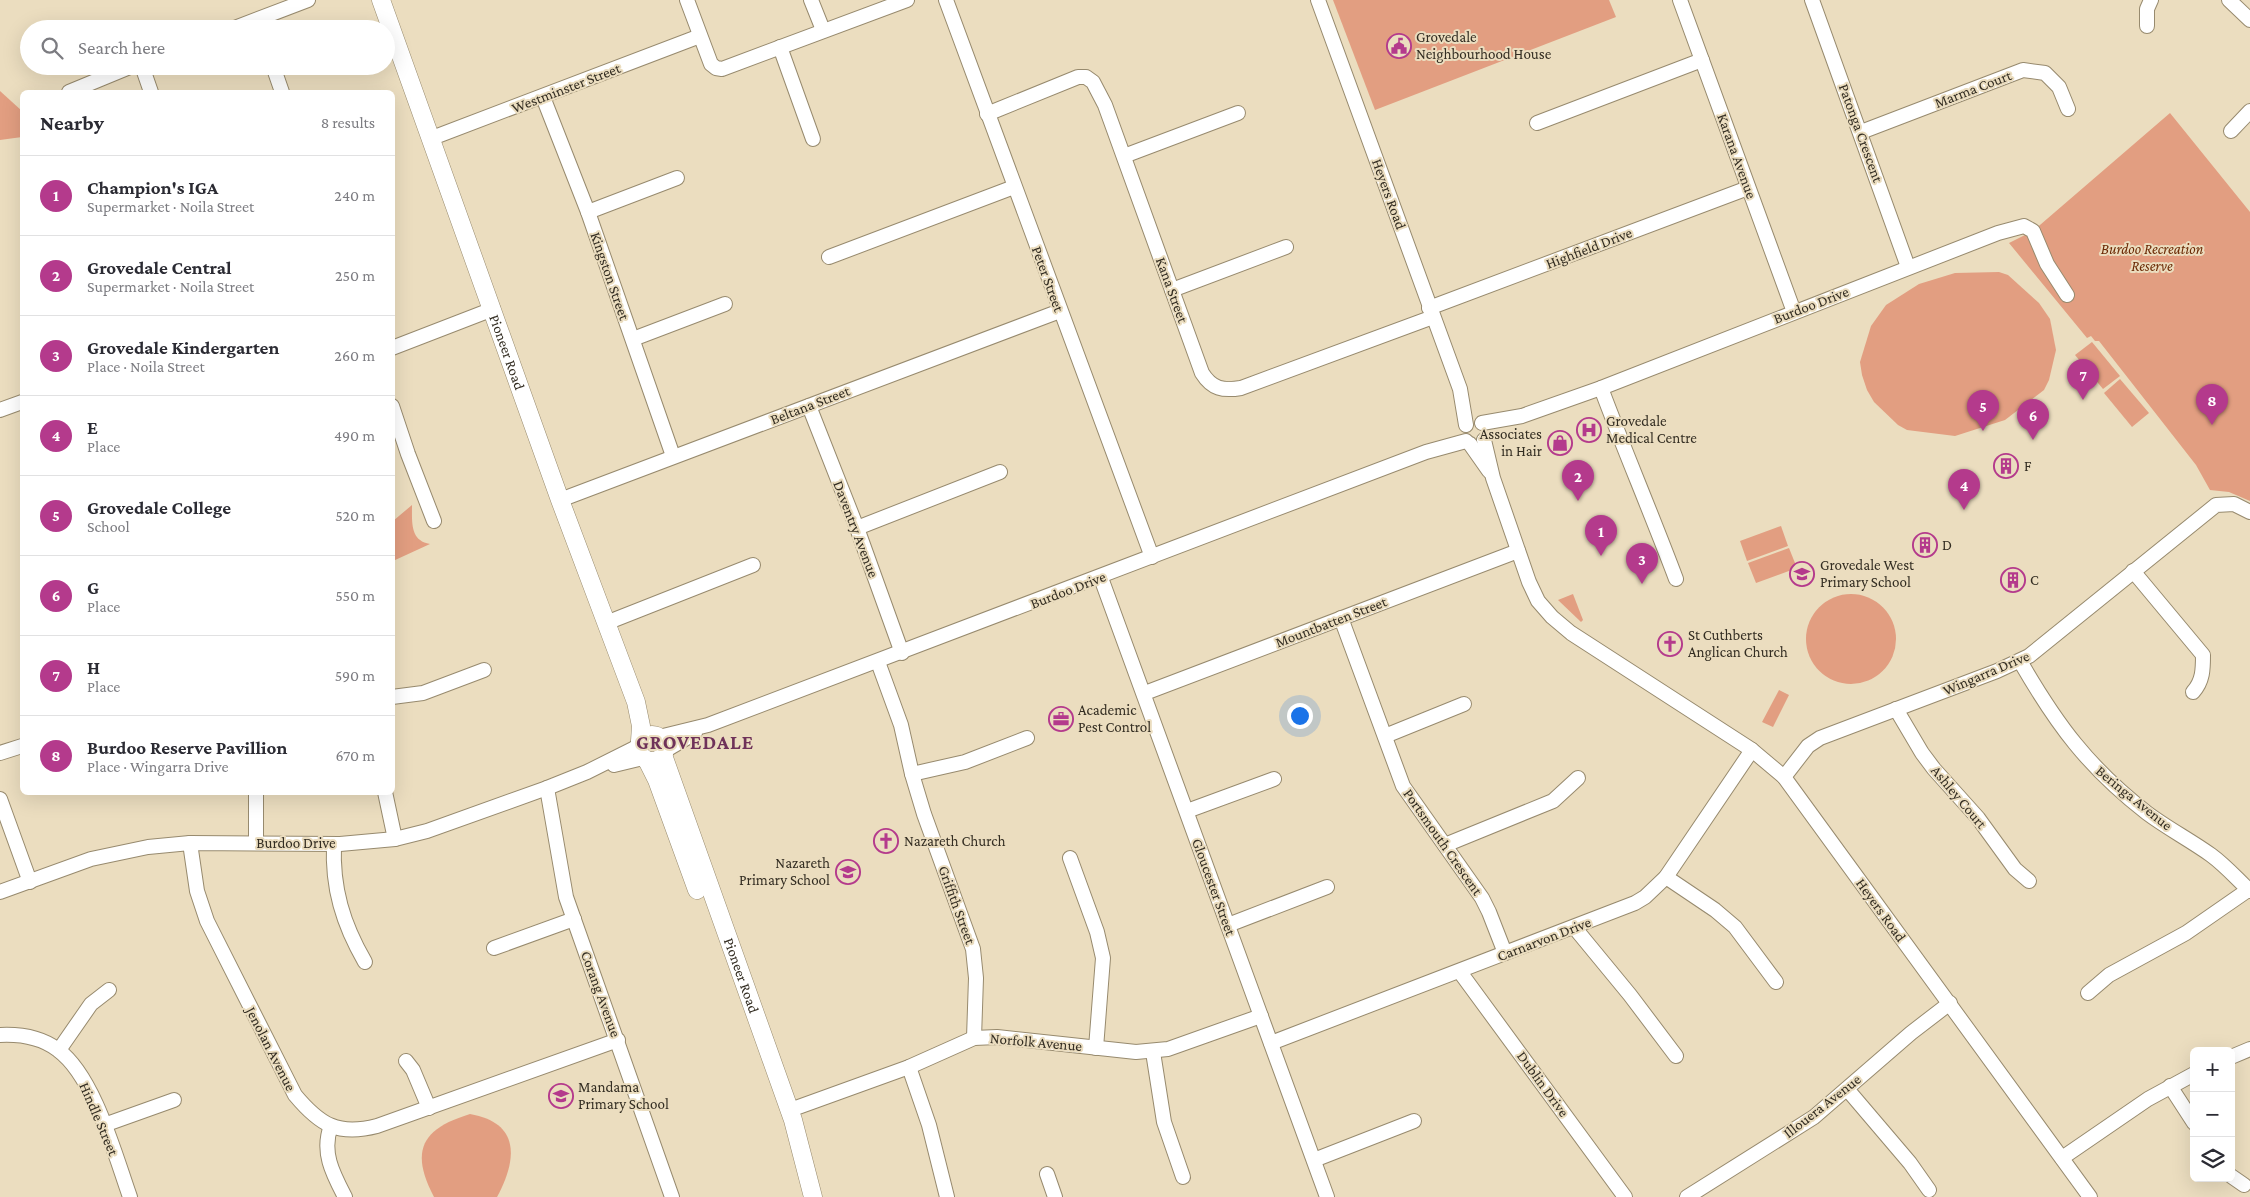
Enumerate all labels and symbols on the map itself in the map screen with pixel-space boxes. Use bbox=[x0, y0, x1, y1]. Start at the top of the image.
place label: Grovedale Neighbourhood House bbox=[1416, 29, 1552, 63]
public building icon: Grovedale Neighbourhood House bbox=[1386, 33, 1412, 59]
street label: Westminster Street bbox=[509, 60, 624, 116]
street label: Marma Court bbox=[1932, 67, 2015, 111]
street label: Patonga Crescent bbox=[1835, 82, 1887, 186]
street label: Karana Avenue bbox=[1714, 111, 1760, 201]
street label: Heyers Road bbox=[1368, 156, 1409, 232]
street label: Highfield Drive bbox=[1544, 224, 1635, 273]
street label: Kingston Street bbox=[587, 230, 633, 323]
park label: Burdoo Recreation Reserve bbox=[2101, 241, 2204, 274]
street label: Peter Street bbox=[1029, 244, 1068, 315]
street label: Kana Street bbox=[1153, 255, 1192, 326]
street label: Burdoo Drive bbox=[1771, 283, 1851, 327]
street label: Pioneer Road bbox=[486, 312, 528, 392]
pin: 7 bbox=[2067, 359, 2099, 400]
street label: Beltana Street bbox=[768, 382, 853, 427]
pin: 8 bbox=[2196, 384, 2228, 425]
pin: 5 bbox=[1967, 390, 1999, 431]
pin: 6 bbox=[2017, 399, 2049, 440]
place label: Grovedale Medical Centre bbox=[1606, 413, 1697, 446]
hospital icon: Grovedale Medical Centre bbox=[1576, 417, 1602, 443]
place label: Associates in Hair bbox=[1480, 426, 1543, 459]
shop icon: Associates in Hair bbox=[1547, 430, 1573, 456]
building icon: F bbox=[1993, 453, 2019, 479]
place label: F bbox=[2024, 458, 2032, 474]
pin: 2 bbox=[1562, 460, 1594, 501]
pin: 4 bbox=[1948, 469, 1980, 510]
street label: Daventry Avenue bbox=[829, 478, 882, 580]
pin: 1 bbox=[1585, 515, 1617, 556]
building icon: D bbox=[1912, 532, 1938, 558]
place label: D bbox=[1942, 537, 1952, 553]
pin: 3 bbox=[1626, 543, 1658, 584]
place label: Grovedale West Primary School bbox=[1820, 557, 1915, 591]
school or university icon: Grovedale West Primary School bbox=[1789, 561, 1815, 587]
building icon: C bbox=[2000, 567, 2026, 593]
street label: Burdoo Drive bbox=[1028, 568, 1108, 612]
place label: C bbox=[2030, 572, 2039, 588]
street label: Mountbatten Street bbox=[1273, 593, 1390, 651]
place label: St Cuthberts Anglican Church bbox=[1688, 627, 1788, 661]
church icon: St Cuthberts Anglican Church bbox=[1657, 631, 1683, 657]
street label: Wingarra Drive bbox=[1940, 647, 2032, 699]
place label: Academic Pest Control bbox=[1078, 702, 1151, 735]
your location bbox=[1287, 703, 1313, 729]
office icon: Academic Pest Control bbox=[1048, 706, 1074, 732]
district label: GROVEDALE bbox=[636, 731, 754, 753]
street label: Ashley Court bbox=[1927, 762, 1991, 833]
street label: Beringa Avenue bbox=[2092, 762, 2176, 835]
street label: Portsmouth Crescent bbox=[1400, 786, 1486, 899]
church icon: Nazareth Church bbox=[873, 828, 899, 854]
place label: Nazareth Church bbox=[904, 833, 1006, 849]
street label: Burdoo Drive bbox=[256, 835, 336, 851]
street label: Gloucester Street bbox=[1189, 836, 1239, 939]
place label: Nazareth Primary School bbox=[739, 855, 830, 889]
school or university icon: Nazareth Primary School bbox=[835, 859, 861, 885]
street label: Griffith Street bbox=[935, 864, 979, 947]
street label: Heyers Road bbox=[1852, 875, 1909, 945]
street label: Carnarvon Drive bbox=[1495, 914, 1594, 964]
street label: Pioneer Road bbox=[721, 936, 762, 1015]
street label: Corang Avenue bbox=[577, 949, 624, 1040]
street label: Jenolan Avenue bbox=[241, 1002, 299, 1095]
street label: Norfolk Avenue bbox=[989, 1030, 1083, 1054]
street label: Dublin Drive bbox=[1514, 1048, 1572, 1120]
street label: Illouera Avenue bbox=[1780, 1071, 1864, 1141]
place label: Mandama Primary School bbox=[578, 1079, 669, 1113]
street label: Hindle Street bbox=[76, 1080, 122, 1159]
school or university icon: Mandama Primary School bbox=[548, 1083, 574, 1109]

